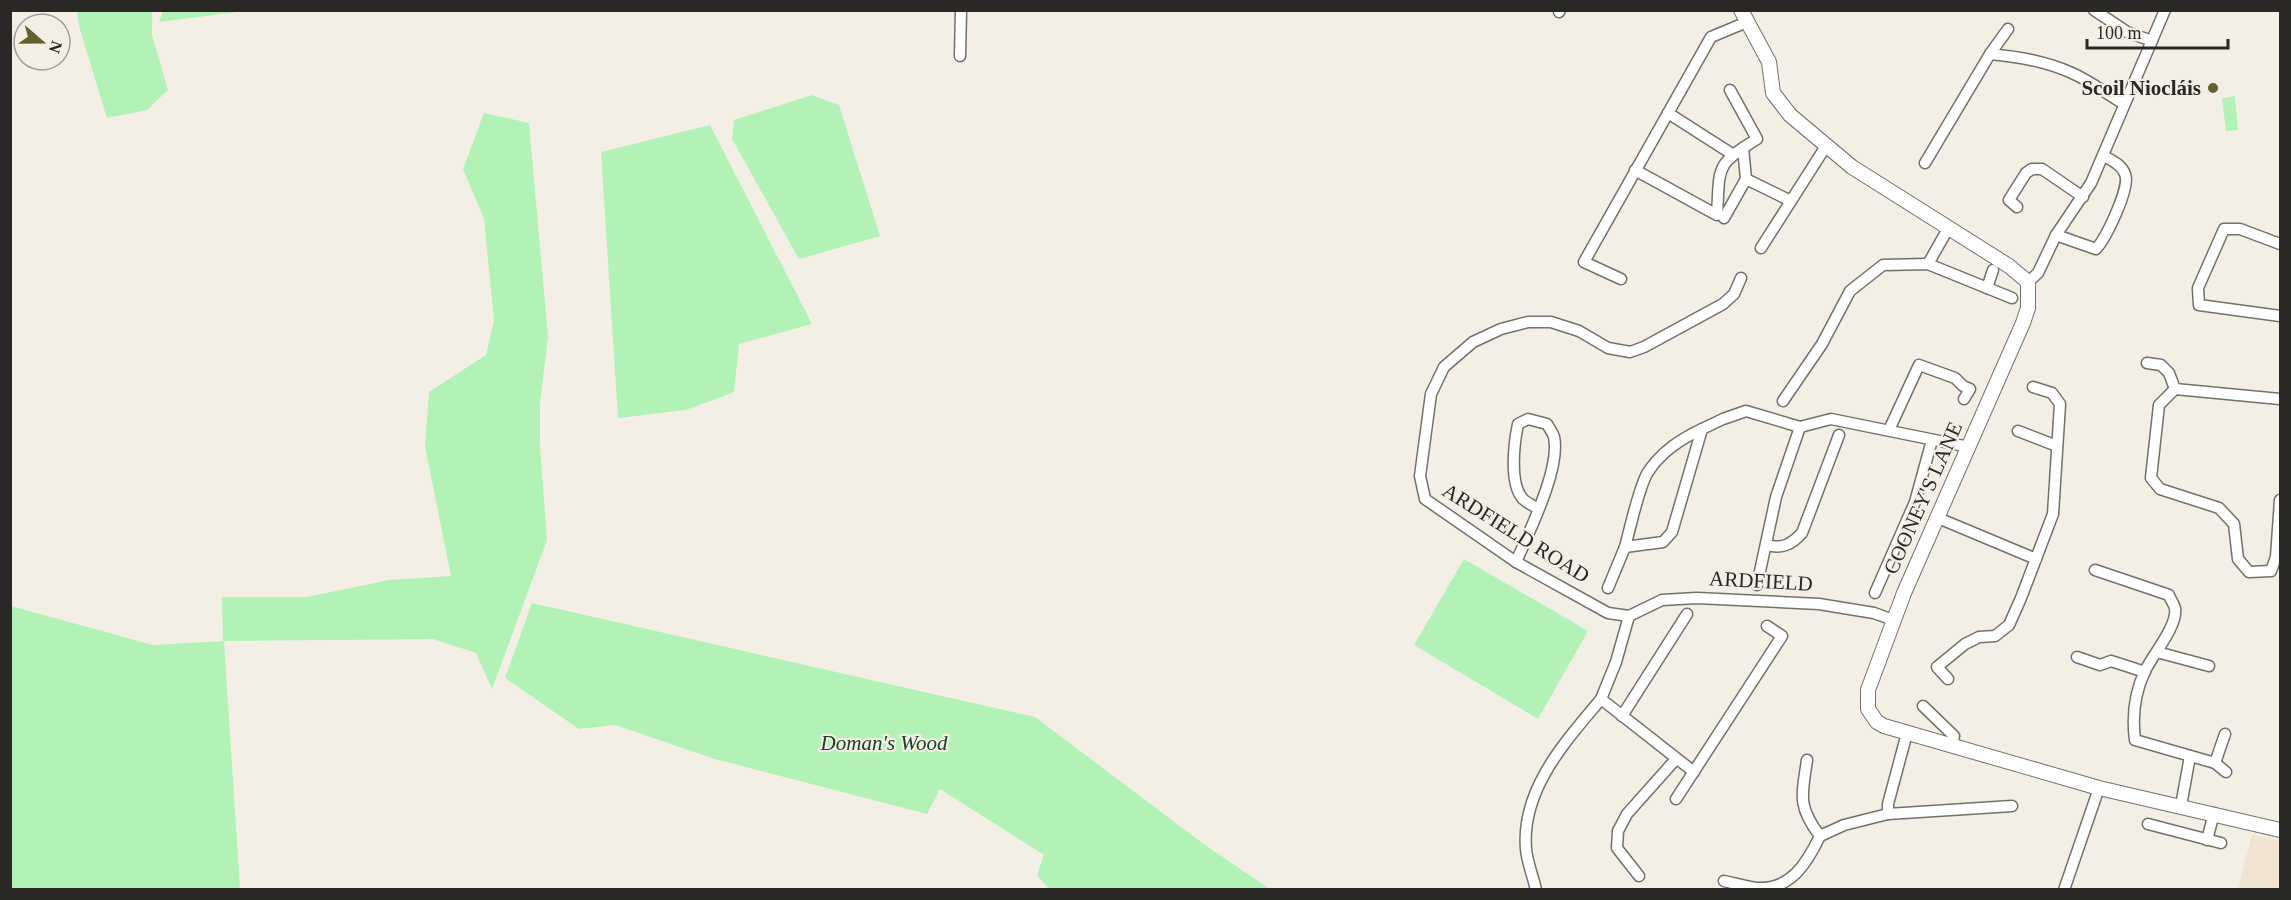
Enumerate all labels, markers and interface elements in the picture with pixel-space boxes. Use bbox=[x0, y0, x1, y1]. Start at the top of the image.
north arrow bbox=[12, 12, 72, 72]
scale bar bbox=[2087, 12, 2228, 50]
text: 100 m bbox=[2096, 23, 2142, 43]
text: N bbox=[46, 39, 66, 56]
place label: Scoil Niocláis bbox=[2081, 76, 2201, 100]
marker: Scoil Niocláis bbox=[2206, 81, 2220, 95]
street label: COONEY'S LANE bbox=[1879, 418, 1967, 578]
street label: ARDFIELD ROAD bbox=[1438, 478, 1594, 588]
street label: ARDFIELD bbox=[1709, 566, 1813, 596]
park label: Doman's Wood bbox=[820, 731, 948, 755]

